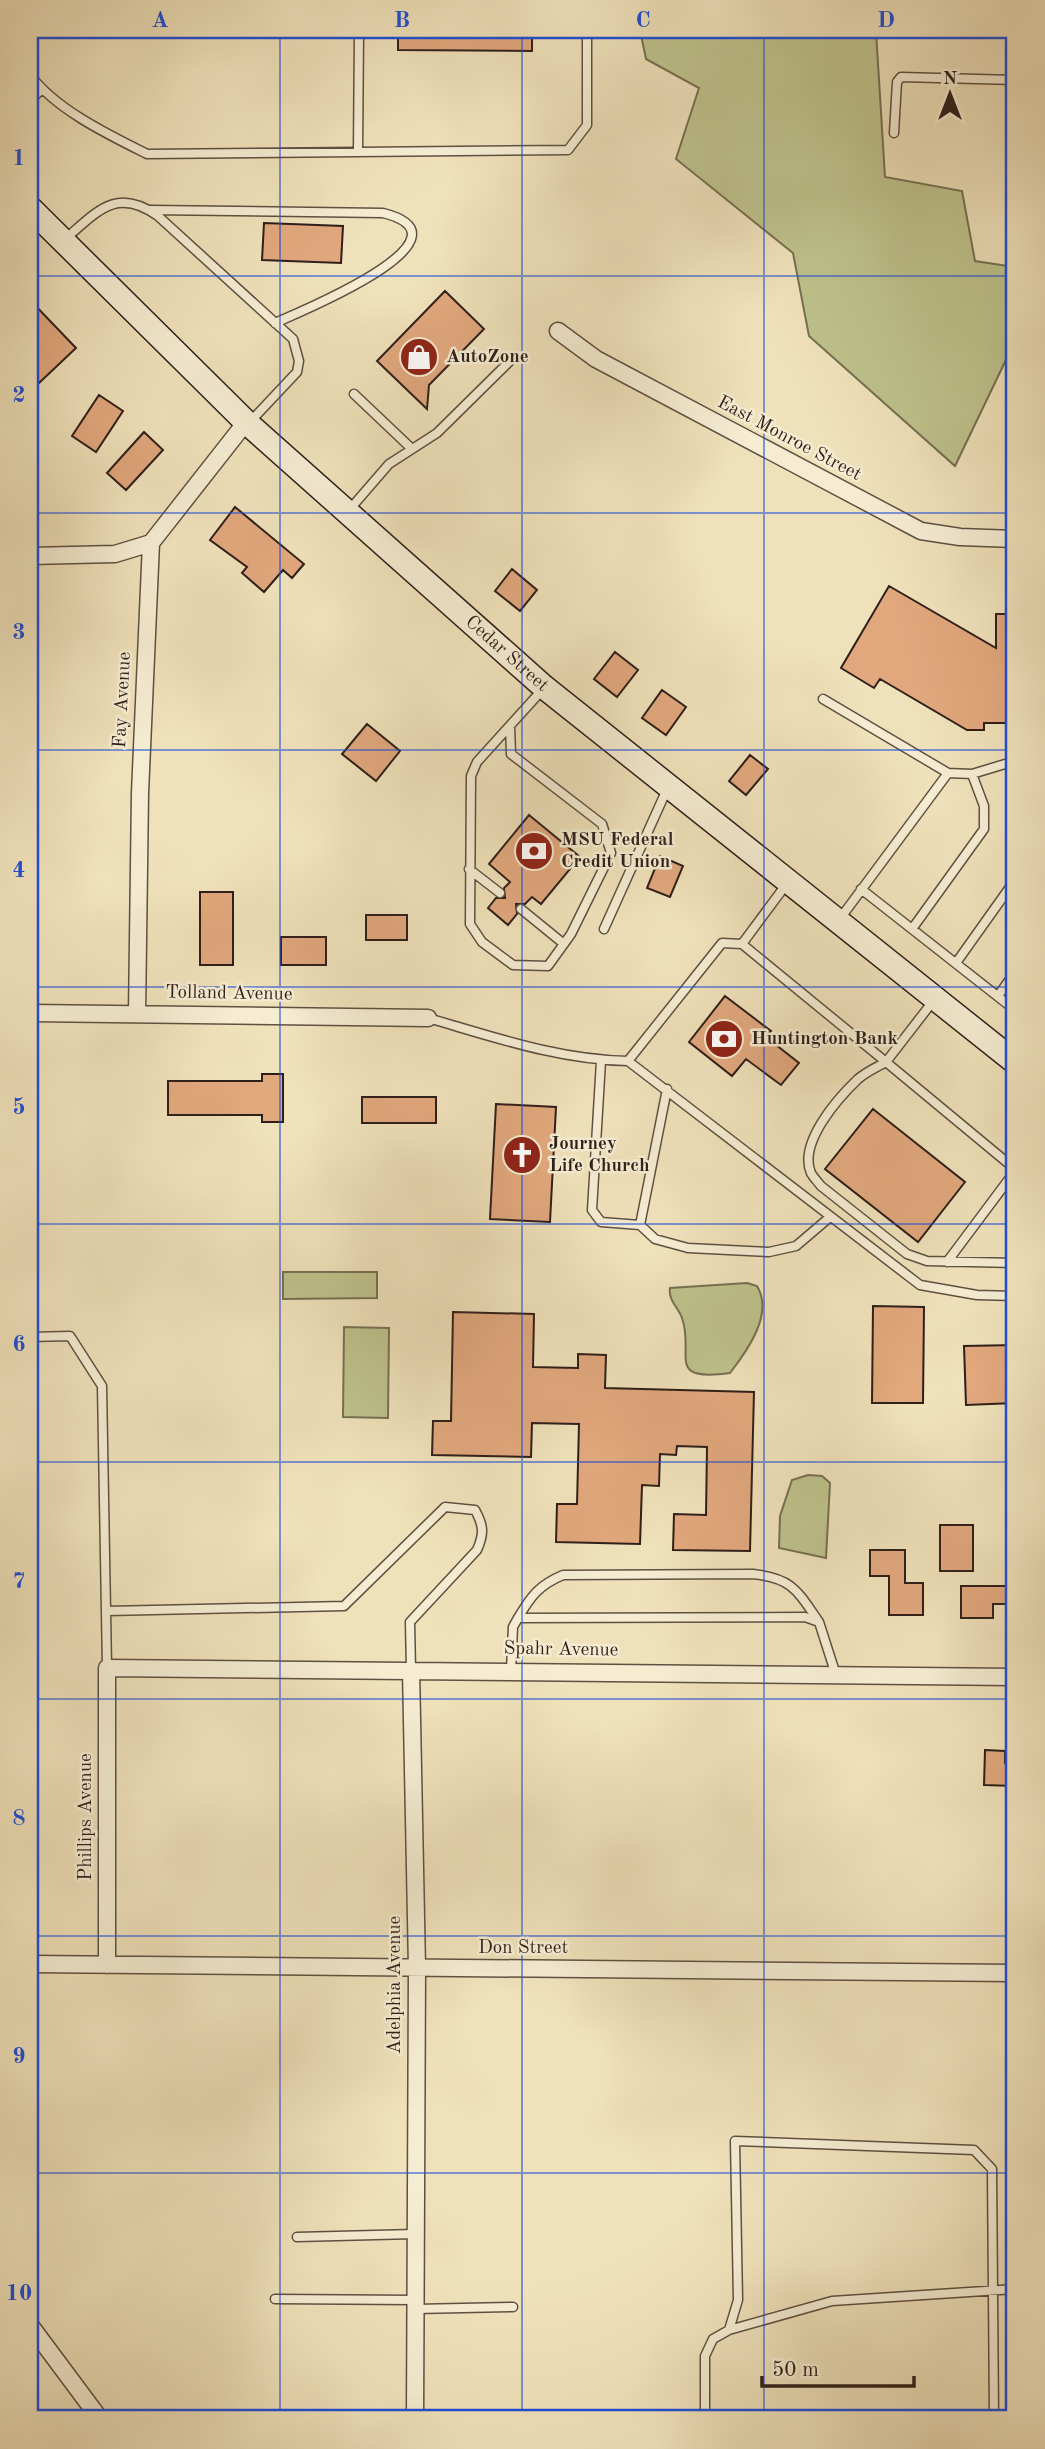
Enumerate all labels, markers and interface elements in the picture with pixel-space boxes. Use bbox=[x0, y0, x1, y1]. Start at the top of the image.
text: A bbox=[151, 9, 169, 32]
text: B bbox=[394, 9, 410, 32]
text: C bbox=[635, 9, 651, 32]
text: D bbox=[877, 9, 895, 32]
north arrow bbox=[916, 60, 986, 130]
text: N bbox=[943, 70, 958, 89]
text: 1 bbox=[12, 147, 26, 170]
shop icon: AutoZone bbox=[398, 336, 440, 378]
place label: AutoZone bbox=[446, 348, 529, 367]
text: 2 bbox=[12, 384, 26, 407]
street label: East Monroe Street bbox=[714, 393, 864, 485]
street label: Cedar Street bbox=[461, 612, 552, 696]
text: 3 bbox=[12, 621, 26, 644]
street label: Fay Avenue bbox=[111, 651, 135, 749]
bank icon: MSU Federal Credit Union bbox=[513, 830, 555, 872]
place label: MSU Federal Credit Union bbox=[561, 831, 674, 872]
text: 4 bbox=[12, 859, 26, 882]
street label: Tolland Avenue bbox=[165, 983, 293, 1005]
bank icon: Huntington Bank bbox=[703, 1018, 745, 1060]
place label: Huntington Bank bbox=[751, 1030, 898, 1049]
text: 5 bbox=[12, 1096, 26, 1119]
church icon: Journey Life Church bbox=[501, 1134, 543, 1176]
place label: Journey Life Church bbox=[549, 1135, 650, 1176]
text: 6 bbox=[12, 1333, 26, 1356]
text: 7 bbox=[12, 1570, 26, 1593]
street label: Spahr Avenue bbox=[503, 1639, 619, 1661]
street label: Phillips Avenue bbox=[77, 1753, 96, 1881]
text: 8 bbox=[12, 1807, 26, 1830]
street label: Adelphia Avenue bbox=[386, 1916, 405, 2054]
street label: Don Street bbox=[478, 1939, 568, 1958]
text: 9 bbox=[12, 2045, 26, 2068]
text: 10 bbox=[6, 2282, 32, 2305]
scale bar bbox=[762, 2344, 914, 2388]
text: 50 m bbox=[772, 2360, 819, 2381]

